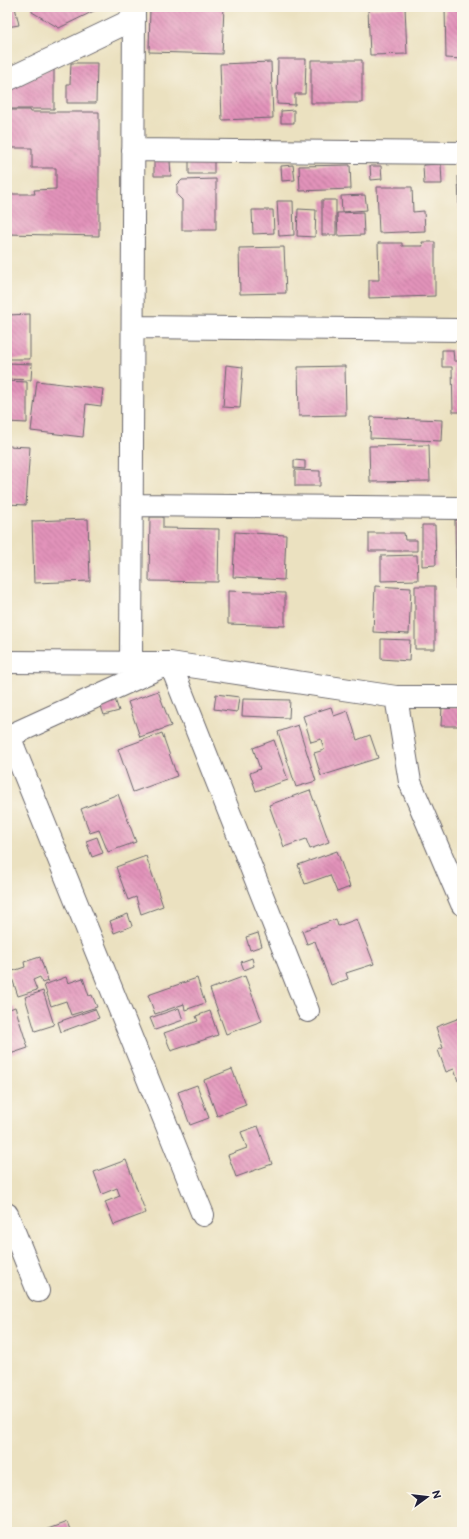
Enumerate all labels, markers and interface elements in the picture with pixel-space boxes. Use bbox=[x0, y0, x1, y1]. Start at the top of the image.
north arrow bbox=[407, 1477, 447, 1517]
text: N bbox=[429, 1489, 444, 1500]

